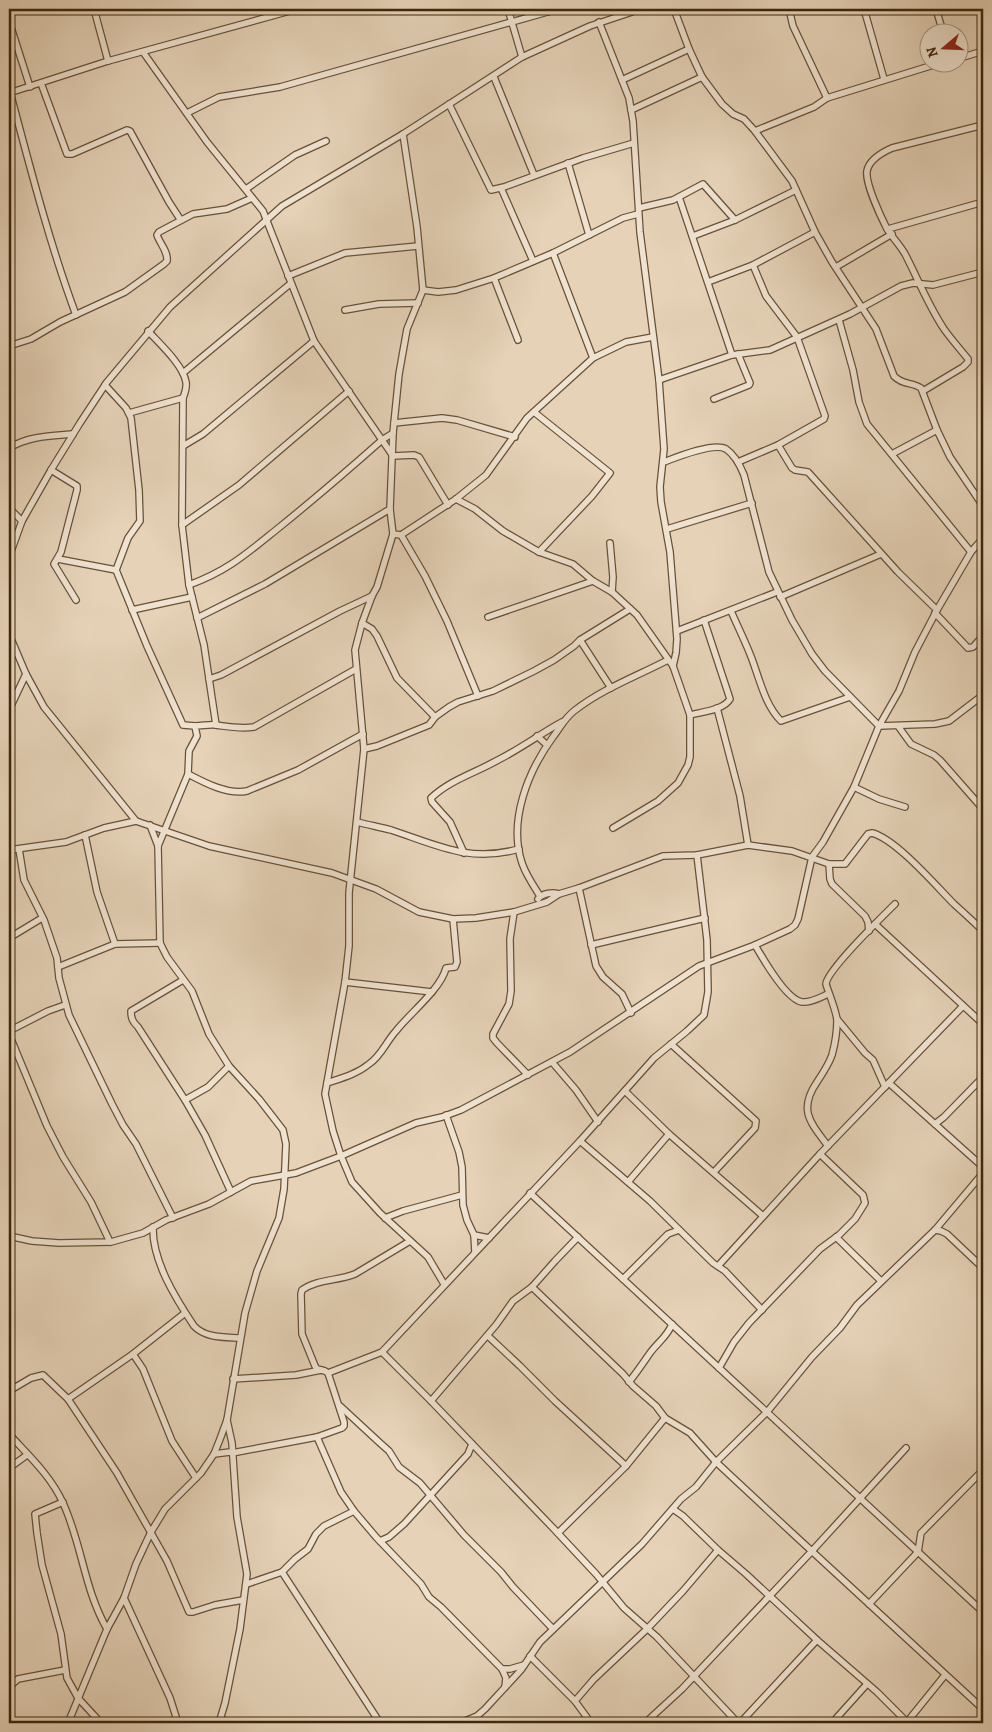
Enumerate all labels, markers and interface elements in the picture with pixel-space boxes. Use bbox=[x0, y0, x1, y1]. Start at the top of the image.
north arrow bbox=[920, 22, 970, 72]
text: N bbox=[922, 44, 943, 60]

